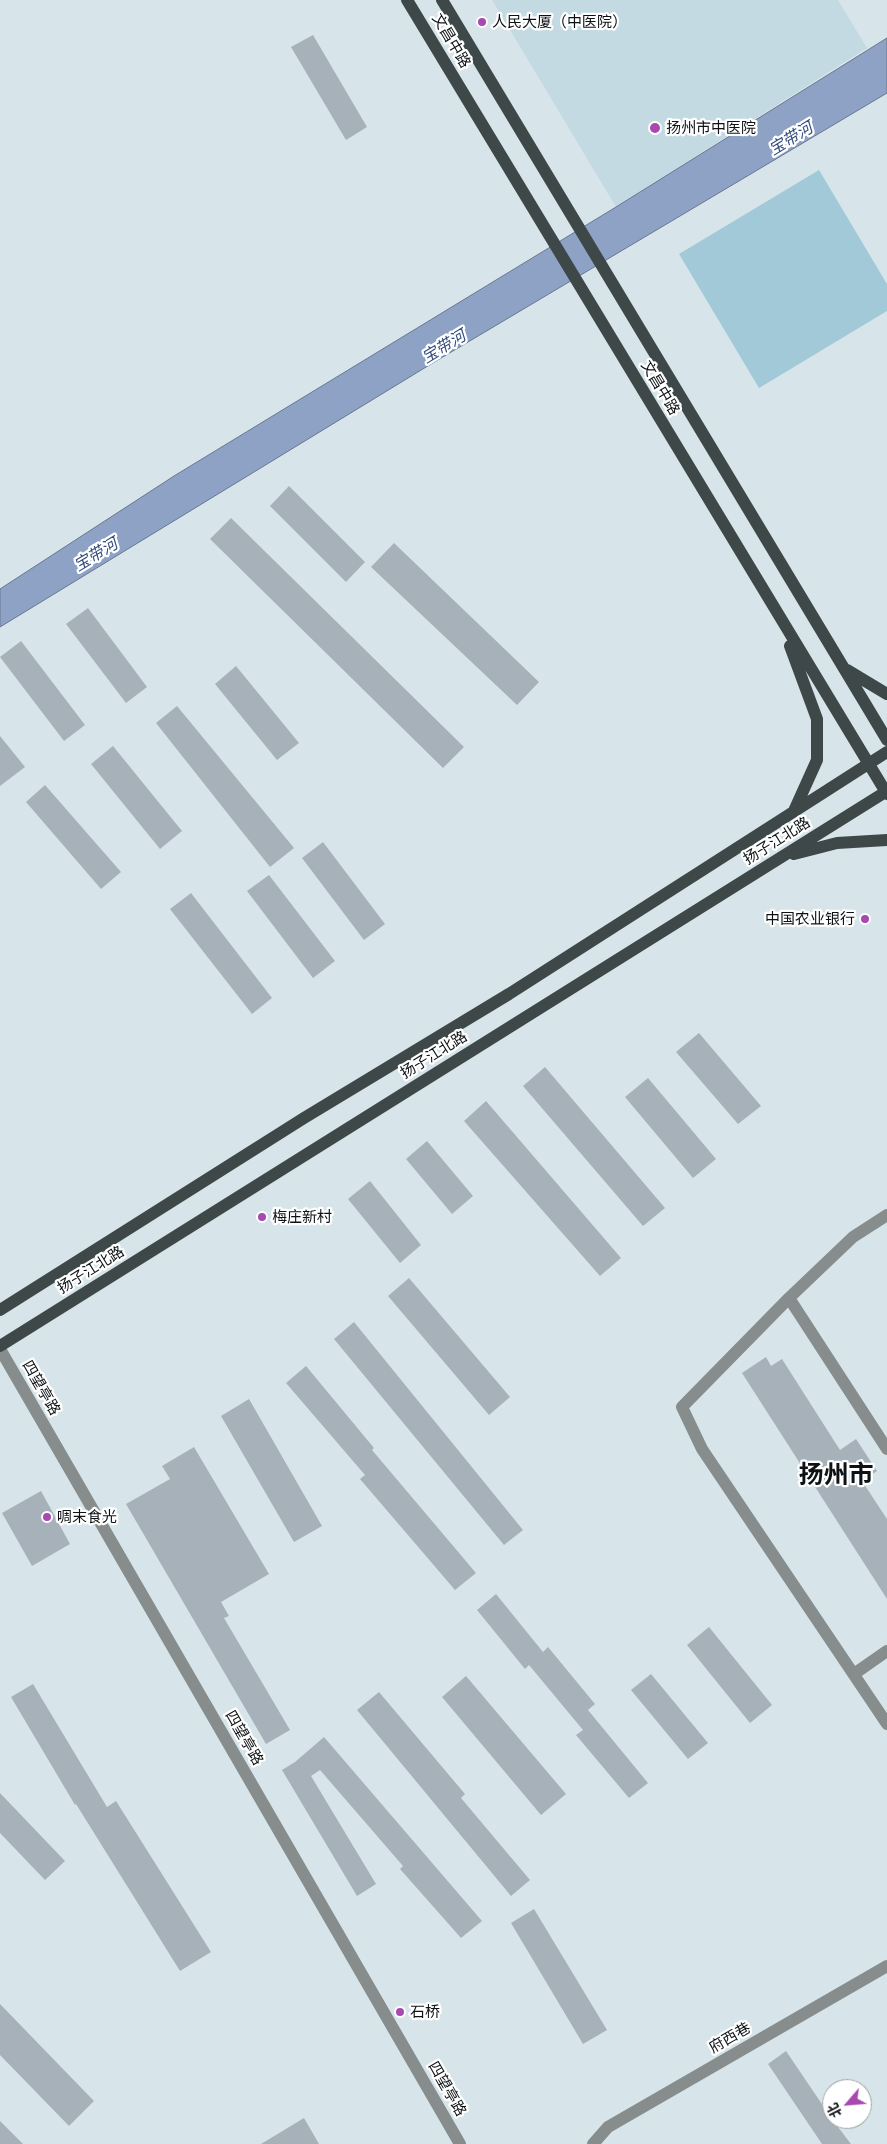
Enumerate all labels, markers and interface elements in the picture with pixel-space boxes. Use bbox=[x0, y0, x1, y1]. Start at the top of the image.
street label: 文昌中路 bbox=[428, 11, 474, 71]
place label: 人民大厦（中医院） bbox=[492, 13, 627, 31]
marker: 人民大厦（中医院） bbox=[476, 16, 488, 28]
water label: 宝带河 bbox=[765, 118, 817, 160]
place label: 扬州市中医院 bbox=[666, 119, 756, 137]
marker: 扬州市中医院 bbox=[648, 121, 662, 135]
water label: 宝带河 bbox=[418, 326, 470, 368]
street label: 文昌中路 bbox=[637, 358, 683, 418]
water label: 宝带河 bbox=[70, 534, 122, 576]
street label: 扬子江北路 bbox=[740, 813, 814, 869]
place label: 中国农业银行 bbox=[765, 910, 855, 928]
marker: 中国农业银行 bbox=[859, 913, 871, 925]
street label: 扬子江北路 bbox=[397, 1027, 471, 1083]
place label: 梅庄新村 bbox=[272, 1208, 332, 1226]
marker: 梅庄新村 bbox=[256, 1211, 268, 1223]
street label: 扬子江北路 bbox=[54, 1242, 128, 1298]
street label: 四望亭路 bbox=[18, 1358, 64, 1418]
district label: 扬州市 bbox=[799, 1460, 873, 1490]
place label: 啁末食光 bbox=[57, 1508, 117, 1526]
marker: 啁末食光 bbox=[41, 1511, 53, 1523]
street label: 四望亭路 bbox=[221, 1708, 267, 1768]
place label: 石桥 bbox=[410, 2003, 440, 2021]
marker: 石桥 bbox=[394, 2006, 406, 2018]
street label: 府西巷 bbox=[706, 2019, 754, 2057]
street label: 四望亭路 bbox=[424, 2059, 470, 2119]
north arrow bbox=[822, 2079, 872, 2129]
text: 北 bbox=[823, 2100, 846, 2121]

